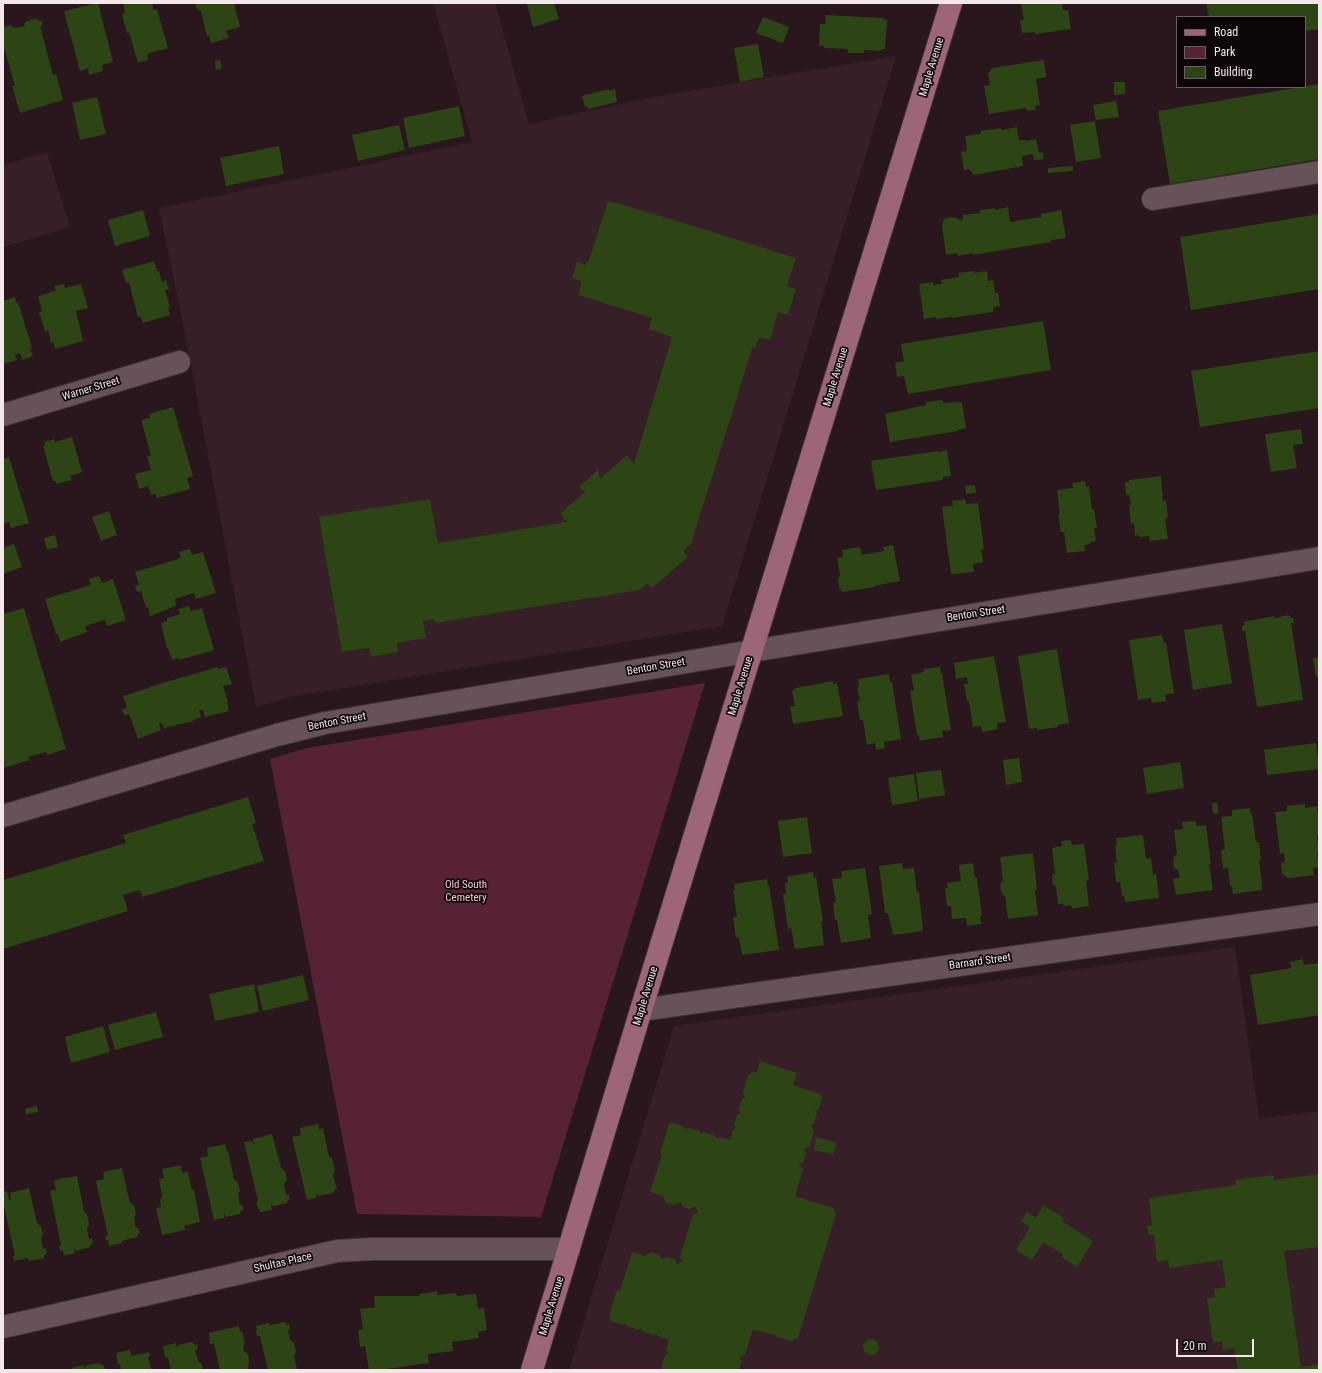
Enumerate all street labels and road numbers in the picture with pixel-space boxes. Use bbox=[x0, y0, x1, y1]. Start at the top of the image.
street label: Maple Avenue bbox=[917, 36, 947, 98]
street label: Maple Avenue bbox=[821, 346, 851, 408]
street label: Warner Street bbox=[61, 374, 121, 404]
street label: Benton Street bbox=[946, 603, 1006, 625]
street label: Benton Street bbox=[626, 655, 686, 679]
street label: Maple Avenue bbox=[726, 655, 756, 717]
street label: Benton Street bbox=[307, 710, 367, 734]
street label: Barnard Street bbox=[948, 951, 1012, 973]
street label: Maple Avenue bbox=[631, 965, 661, 1027]
street label: Shultas Place bbox=[253, 1250, 313, 1276]
street label: Maple Avenue bbox=[537, 1275, 567, 1337]

